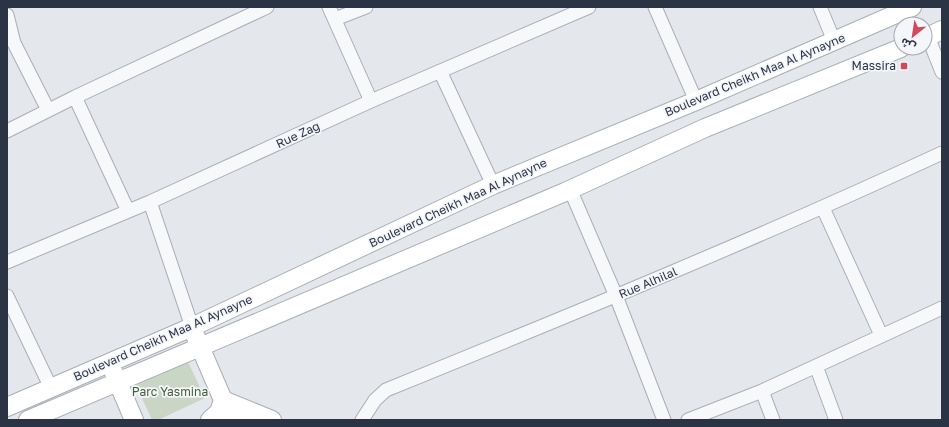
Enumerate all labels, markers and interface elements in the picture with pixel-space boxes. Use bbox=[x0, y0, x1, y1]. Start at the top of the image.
north arrow bbox=[893, 16, 933, 56]
street label: Boulevard Cheikh Maa Al Aynayne bbox=[662, 30, 847, 119]
text: ش bbox=[898, 35, 918, 54]
place label: Massira bbox=[852, 58, 896, 73]
marker: Massira bbox=[899, 61, 909, 71]
street label: Rue Zag bbox=[274, 118, 322, 151]
street label: Boulevard Cheikh Maa Al Aynayne bbox=[367, 155, 549, 250]
street label: Rue Alhilal bbox=[616, 263, 679, 302]
street label: Boulevard Cheikh Maa Al Aynayne bbox=[71, 291, 255, 384]
park label: Parc Yasmina bbox=[132, 384, 208, 399]

